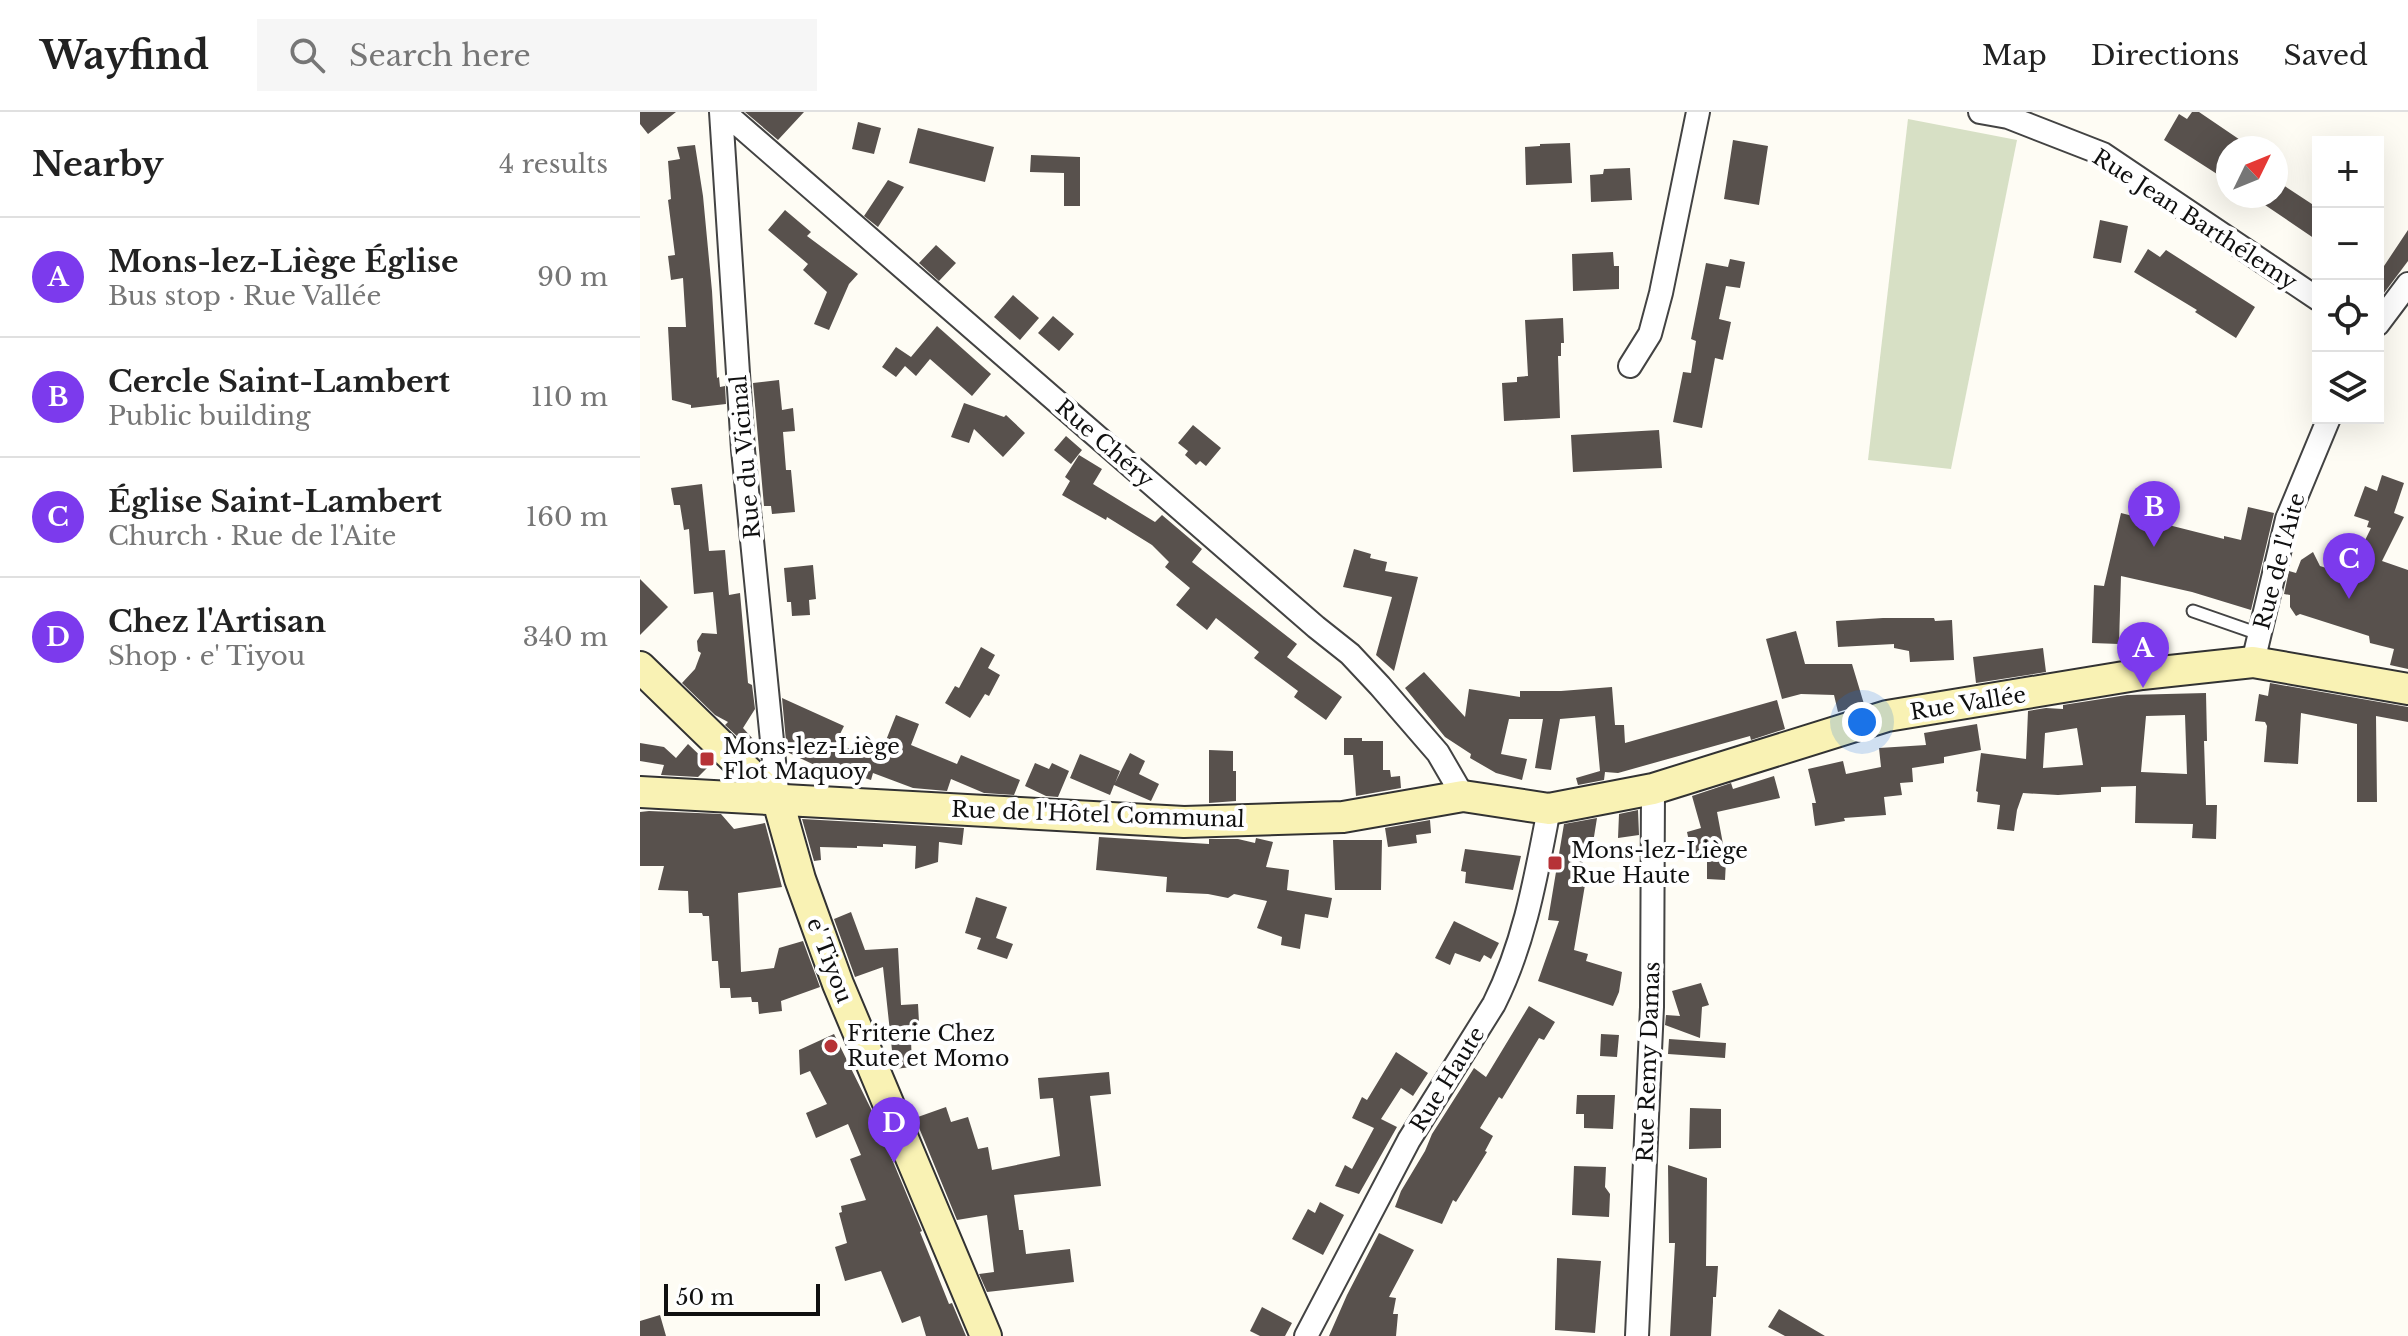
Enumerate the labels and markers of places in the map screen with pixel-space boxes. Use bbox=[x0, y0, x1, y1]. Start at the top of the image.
pin: B bbox=[2128, 481, 2180, 547]
pin: C bbox=[2323, 533, 2375, 599]
pin: A bbox=[2117, 622, 2169, 688]
place label: Mons-lez-Liège Flot Maquoy bbox=[723, 733, 900, 785]
marker: Mons-lez-Liège Flot Maquoy bbox=[698, 750, 716, 768]
place label: Mons-lez-Liège Rue Haute bbox=[1571, 837, 1748, 889]
marker: Mons-lez-Liège Rue Haute bbox=[1546, 854, 1564, 872]
place label: Friterie Chez Rute et Momo bbox=[847, 1020, 1009, 1072]
marker: Friterie Chez Rute et Momo bbox=[822, 1037, 840, 1055]
pin: D bbox=[868, 1097, 920, 1163]

